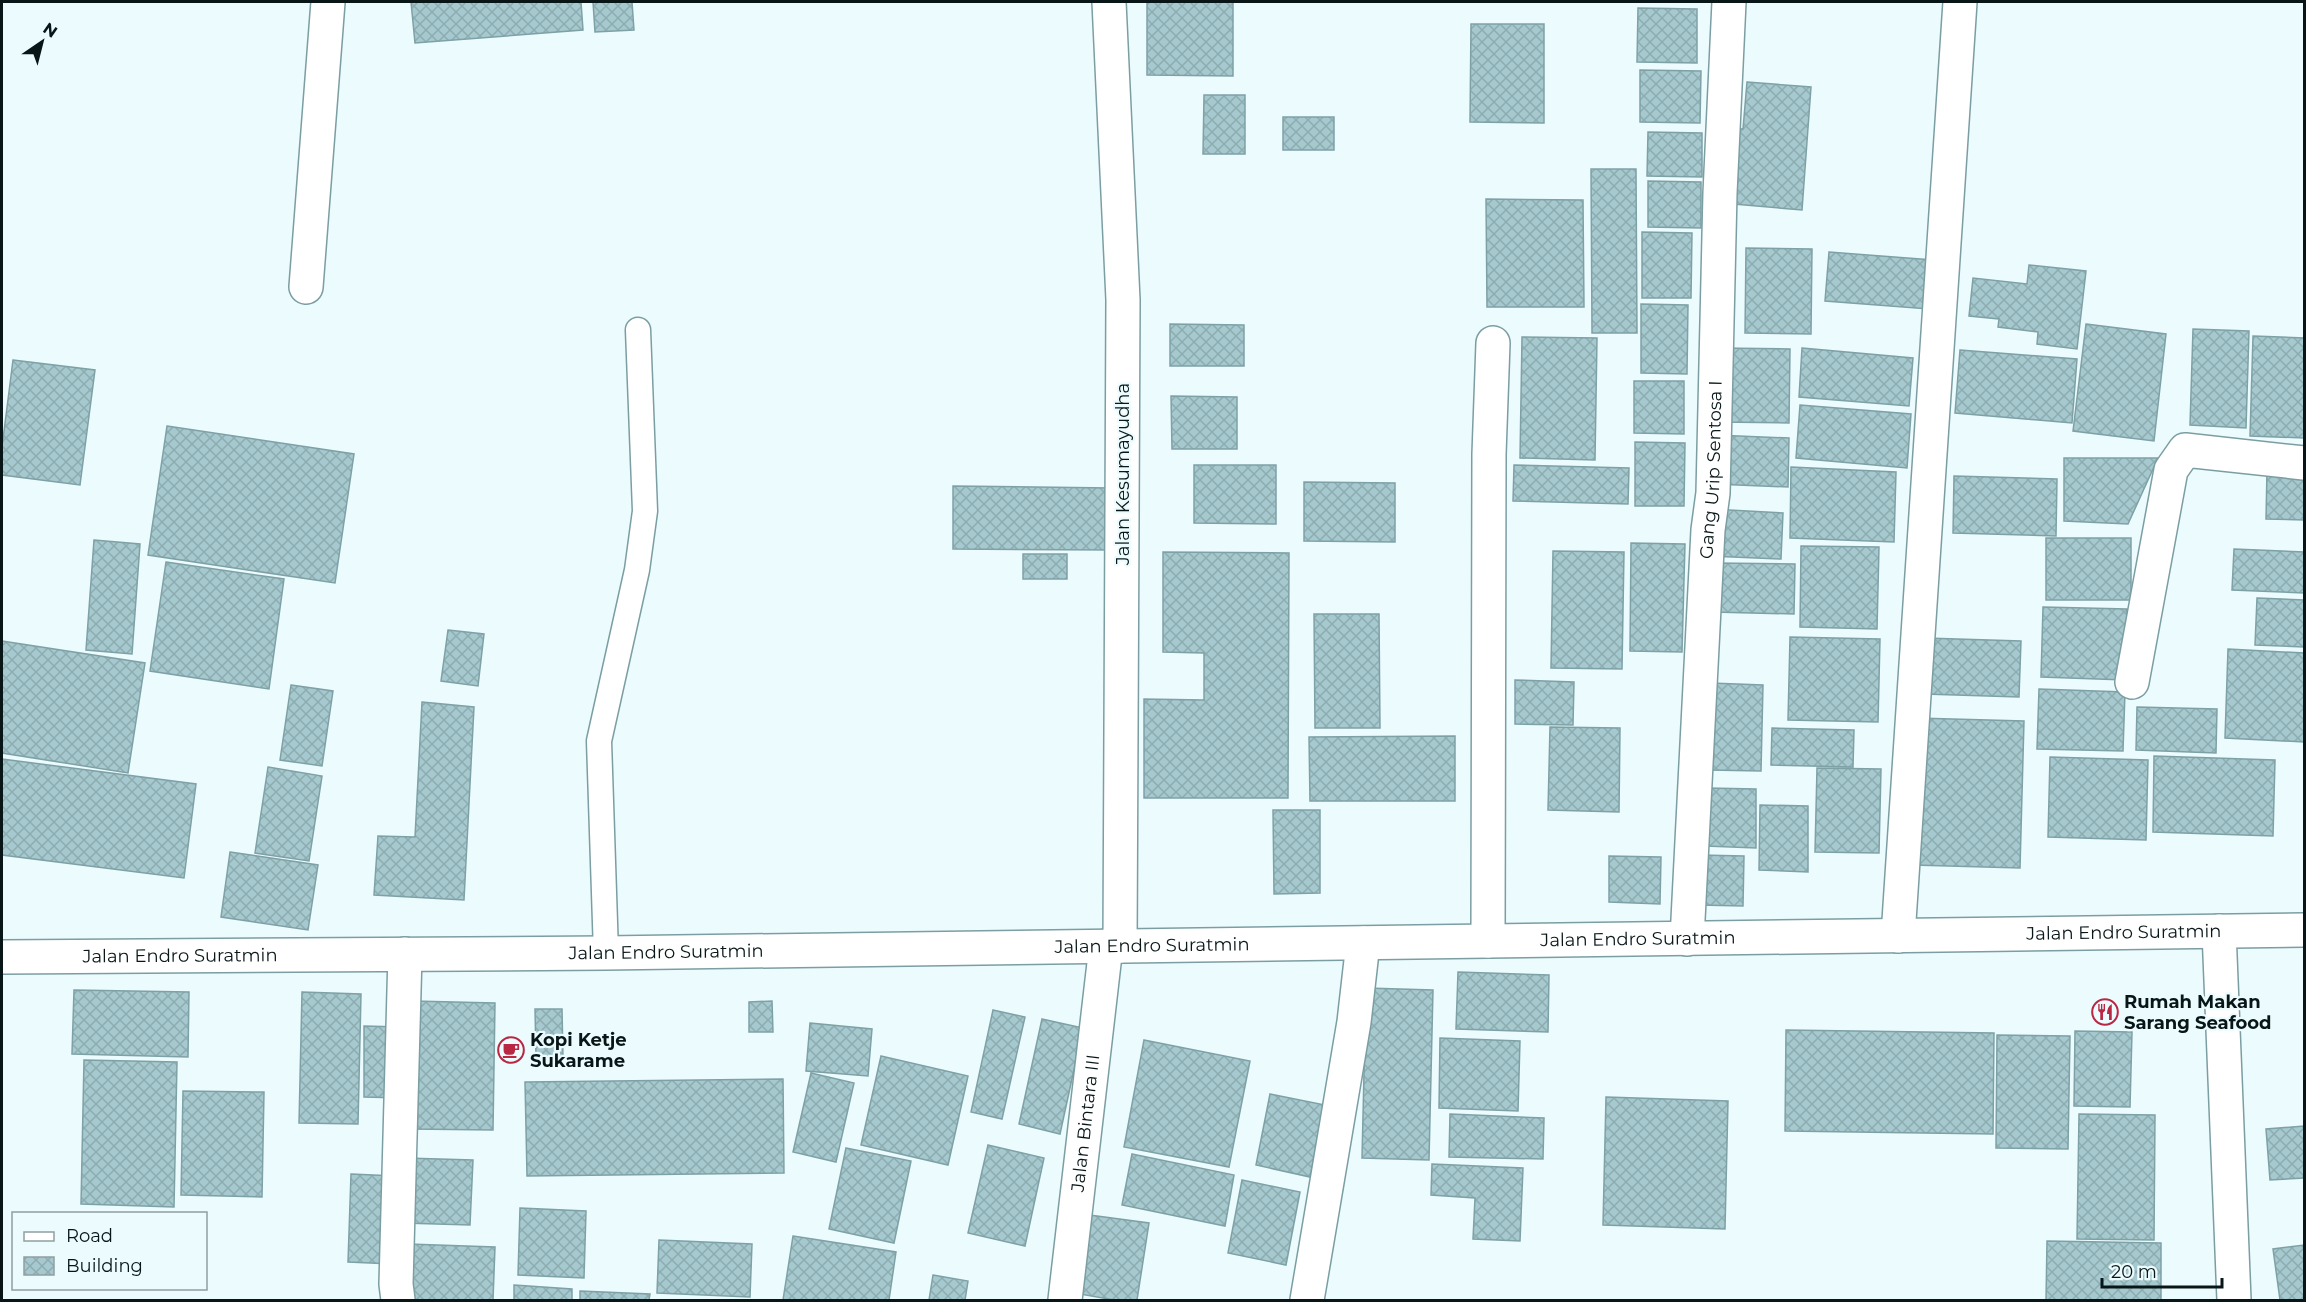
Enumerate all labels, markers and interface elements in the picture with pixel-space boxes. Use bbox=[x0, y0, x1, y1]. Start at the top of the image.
north arrow bbox=[12, 12, 72, 72]
text: N bbox=[40, 19, 61, 42]
street label: Gang Urip Sentosa I bbox=[1696, 380, 1727, 560]
street label: Jalan Kesumayudha bbox=[1112, 383, 1134, 566]
street label: Jalan Endro Suratmin bbox=[2025, 920, 2222, 945]
street label: Jalan Endro Suratmin bbox=[1539, 927, 1736, 951]
street label: Jalan Endro Suratmin bbox=[1053, 933, 1250, 958]
street label: Jalan Endro Suratmin bbox=[567, 940, 764, 964]
street label: Jalan Endro Suratmin bbox=[81, 944, 278, 967]
place label: Rumah Makan Sarang Seafood bbox=[2124, 991, 2272, 1034]
restaurant icon: Rumah Makan Sarang Seafood bbox=[2090, 997, 2120, 1027]
place label: Kopi Ketje Sukarame bbox=[530, 1029, 627, 1072]
cafe icon: Kopi Ketje Sukarame bbox=[496, 1035, 526, 1065]
street label: Jalan Bintara III bbox=[1066, 1053, 1104, 1194]
legend bbox=[12, 1212, 207, 1290]
text: Road bbox=[66, 1225, 113, 1247]
scale bar bbox=[2102, 1251, 2222, 1289]
text: Building bbox=[66, 1255, 143, 1277]
text: 20 m bbox=[2111, 1261, 2157, 1283]

